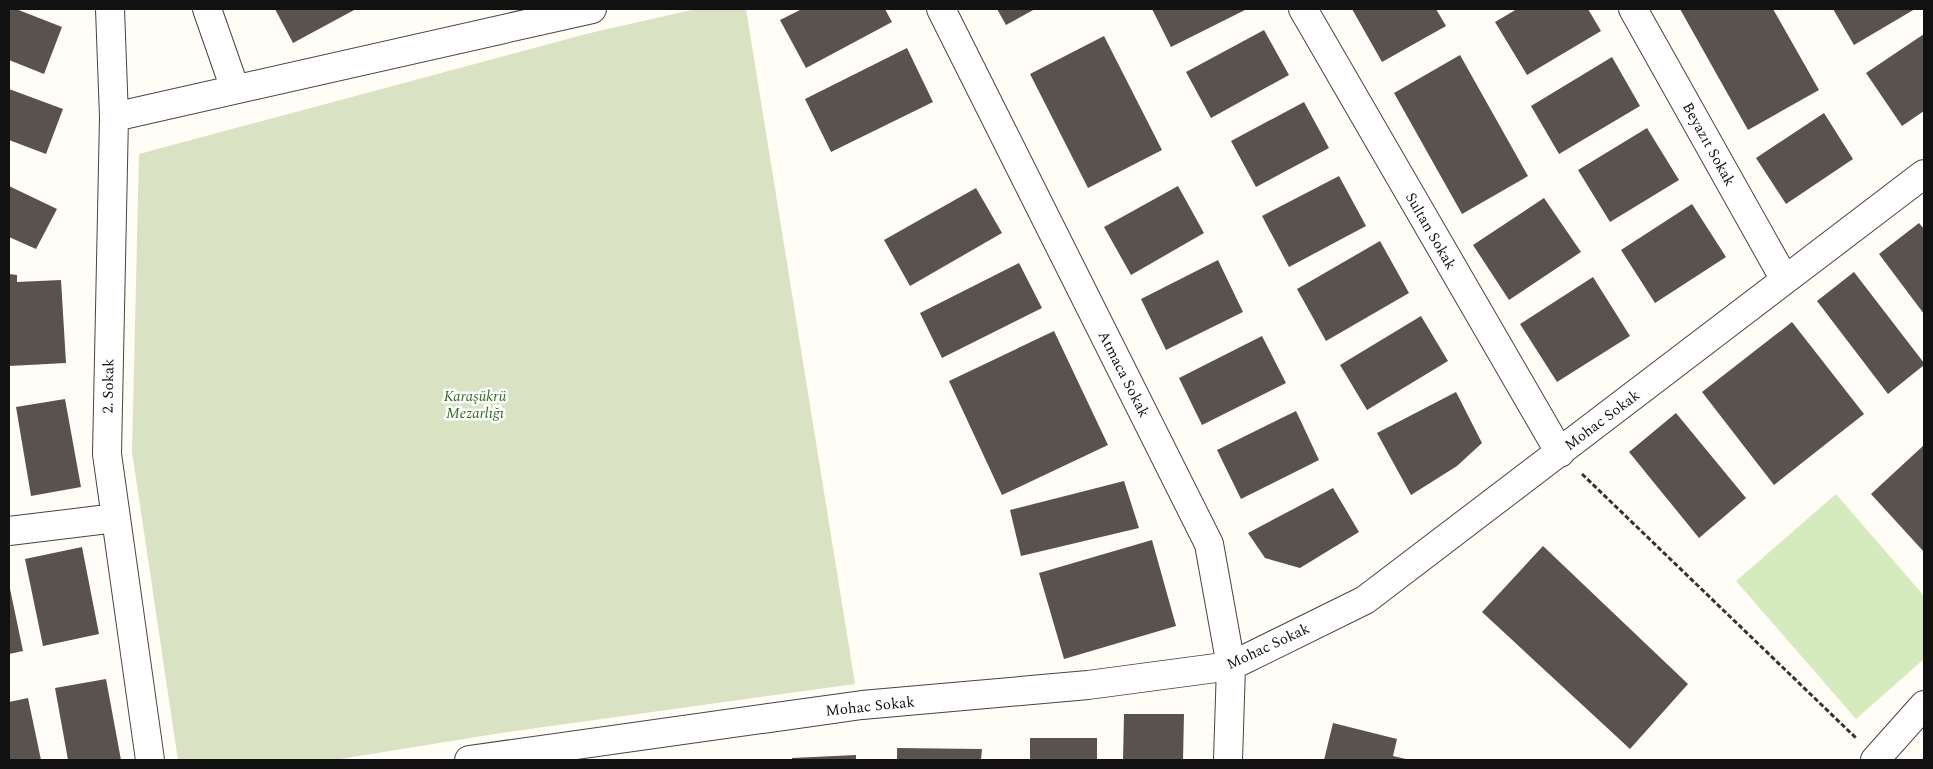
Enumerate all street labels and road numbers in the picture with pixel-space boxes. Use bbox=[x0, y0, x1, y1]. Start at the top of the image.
street label: Beyazıt Sokak bbox=[1676, 98, 1741, 190]
street label: Sultan Sokak bbox=[1399, 188, 1462, 274]
street label: Atmaca Sokak bbox=[1092, 327, 1155, 422]
street label: 2. Sokak bbox=[97, 358, 120, 414]
street label: Mohac Sokak bbox=[1560, 384, 1645, 457]
street label: Mohac Sokak bbox=[1223, 617, 1314, 676]
street label: Mohac Sokak bbox=[824, 690, 916, 723]

